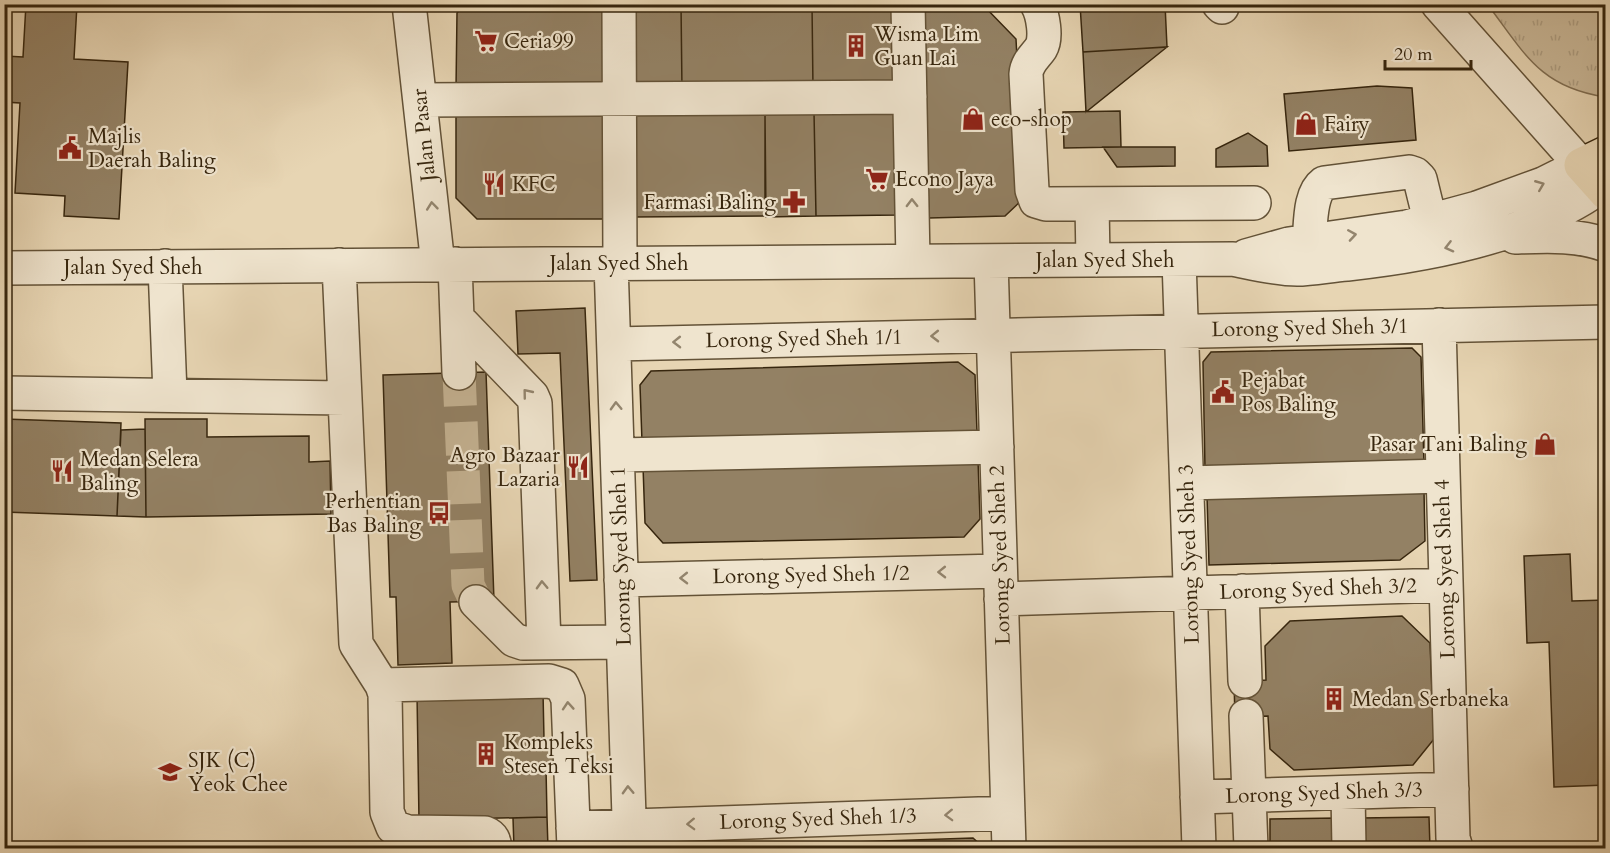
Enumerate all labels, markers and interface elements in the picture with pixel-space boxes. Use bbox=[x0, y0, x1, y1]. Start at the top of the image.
place label: Wisma Lim Guan Lai bbox=[873, 20, 979, 73]
place label: Ceria99 bbox=[504, 27, 574, 56]
supermarket icon: Ceria99 bbox=[473, 28, 499, 54]
building icon: Wisma Lim Guan Lai bbox=[843, 33, 869, 59]
scale bar bbox=[1385, 33, 1470, 71]
text: 20 m bbox=[1394, 42, 1433, 67]
street label: Jalan Pasar bbox=[405, 87, 444, 186]
place label: eco-shop bbox=[991, 105, 1072, 134]
shop icon: eco-shop bbox=[960, 106, 986, 132]
place label: Fairy bbox=[1324, 110, 1370, 139]
shop icon: Fairy bbox=[1293, 111, 1319, 137]
place label: Majlis Daerah Baling bbox=[88, 122, 216, 175]
public building icon: Majlis Daerah Baling bbox=[57, 135, 83, 161]
place label: Econo Jaya bbox=[895, 165, 994, 194]
supermarket icon: Econo Jaya bbox=[864, 166, 890, 192]
place label: KFC bbox=[512, 170, 556, 199]
restaurant icon: KFC bbox=[481, 171, 507, 197]
one-way arrow bbox=[1533, 180, 1544, 192]
place label: Farmasi Baling bbox=[644, 188, 776, 217]
pharmacy icon: Farmasi Baling bbox=[781, 189, 807, 215]
one-way arrow bbox=[905, 198, 918, 207]
one-way arrow bbox=[426, 202, 439, 211]
one-way arrow bbox=[1347, 230, 1356, 242]
one-way arrow bbox=[1445, 239, 1455, 252]
street label: Jalan Syed Sheh bbox=[1032, 246, 1175, 275]
street label: Jalan Syed Sheh bbox=[546, 249, 689, 278]
street label: Jalan Syed Sheh bbox=[60, 253, 203, 282]
street label: Lorong Syed Sheh 3/1 bbox=[1211, 312, 1409, 344]
street label: Lorong Syed Sheh 1/1 bbox=[705, 323, 903, 355]
one-way arrow bbox=[930, 330, 939, 342]
one-way arrow bbox=[672, 336, 681, 348]
place label: Pejabat Pos Baling bbox=[1241, 366, 1336, 419]
public building icon: Pejabat Pos Baling bbox=[1210, 379, 1236, 405]
one-way arrow bbox=[524, 389, 535, 400]
one-way arrow bbox=[610, 402, 622, 411]
place label: Pasar Tani Baling bbox=[1370, 430, 1527, 459]
shop icon: Pasar Tani Baling bbox=[1532, 431, 1558, 457]
place label: Agro Bazaar Lazaria bbox=[450, 441, 560, 494]
place label: Medan Selera Baling bbox=[80, 445, 199, 498]
restaurant icon: Agro Bazaar Lazaria bbox=[565, 454, 591, 480]
restaurant icon: Medan Selera Baling bbox=[49, 458, 75, 484]
street label: Lorong Syed Sheh 2 bbox=[982, 464, 1018, 645]
street label: Lorong Syed Sheh 3 bbox=[1171, 464, 1207, 644]
street label: Lorong Syed Sheh 1 bbox=[603, 466, 639, 646]
street label: Lorong Syed Sheh 4 bbox=[1427, 478, 1463, 659]
place label: Perhentian Bas Baling bbox=[325, 487, 421, 540]
bus stop icon: Perhentian Bas Baling bbox=[426, 500, 452, 526]
street label: Lorong Syed Sheh 1/2 bbox=[712, 559, 910, 591]
one-way arrow bbox=[937, 566, 946, 578]
street label: Lorong Syed Sheh 3/2 bbox=[1219, 571, 1417, 607]
one-way arrow bbox=[680, 572, 689, 585]
one-way arrow bbox=[536, 581, 549, 590]
place label: Medan Serbaneka bbox=[1352, 685, 1509, 714]
building icon: Medan Serbaneka bbox=[1321, 686, 1347, 712]
one-way arrow bbox=[562, 702, 575, 711]
place label: Kompleks Stesen Teksi bbox=[504, 728, 614, 781]
building icon: Kompleks Stesen Teksi bbox=[473, 741, 499, 767]
place label: SJK (C) Yeok Chee bbox=[188, 746, 288, 799]
school or university icon: SJK (C) Yeok Chee bbox=[157, 759, 183, 785]
street label: Lorong Syed Sheh 3/3 bbox=[1225, 775, 1423, 811]
one-way arrow bbox=[622, 786, 634, 795]
street label: Lorong Syed Sheh 1/3 bbox=[719, 801, 917, 837]
one-way arrow bbox=[945, 809, 954, 822]
one-way arrow bbox=[687, 817, 696, 830]

